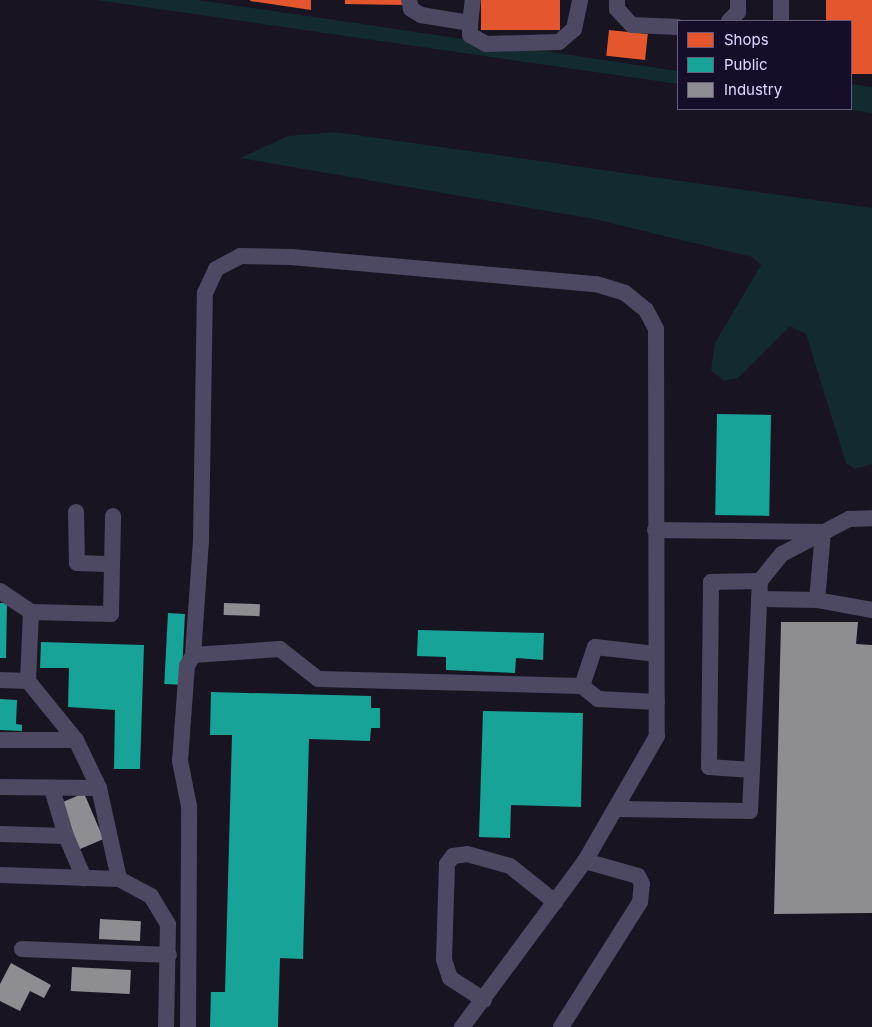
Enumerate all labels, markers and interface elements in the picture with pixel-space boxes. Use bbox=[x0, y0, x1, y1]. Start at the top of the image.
legend bbox=[677, 20, 852, 110]
text: Shops bbox=[724, 30, 769, 49]
text: Public bbox=[724, 55, 767, 74]
text: Industry bbox=[724, 80, 782, 99]

